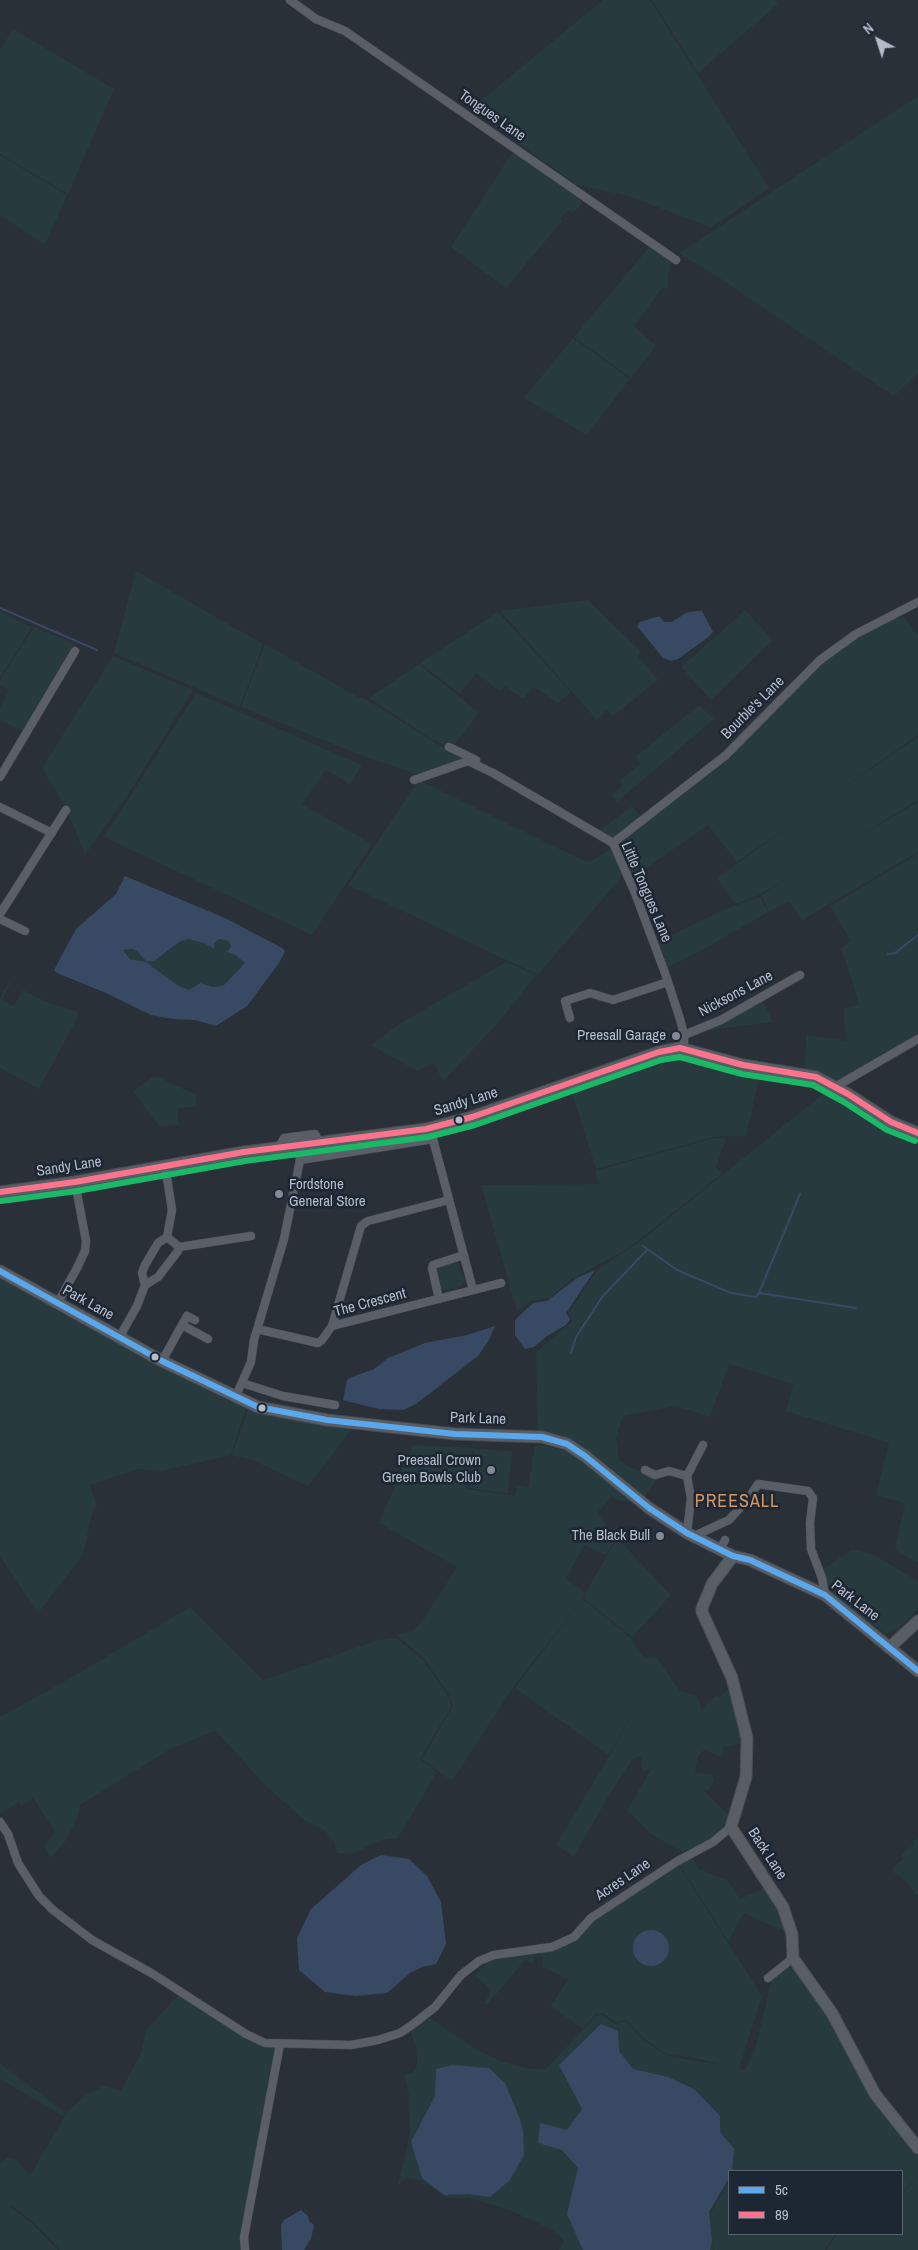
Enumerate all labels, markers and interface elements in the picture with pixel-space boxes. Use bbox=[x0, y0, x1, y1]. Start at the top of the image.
north arrow bbox=[853, 15, 903, 65]
text: N bbox=[859, 19, 877, 38]
street label: Tongues Lane bbox=[455, 86, 529, 146]
street label: Bourble's Lane bbox=[718, 673, 788, 743]
street label: Little Tongues Lane bbox=[617, 839, 675, 945]
street label: Nicksons Lane bbox=[696, 967, 776, 1021]
place label: Preesall Garage bbox=[577, 1027, 666, 1045]
marker: Preesall Garage bbox=[670, 1030, 682, 1042]
street label: Sandy Lane bbox=[432, 1084, 500, 1120]
unlabelled marker bbox=[454, 1115, 464, 1125]
street label: Sandy Lane bbox=[35, 1153, 103, 1181]
place label: Fordstone General Store bbox=[289, 1176, 366, 1211]
marker: Fordstone General Store bbox=[273, 1188, 285, 1200]
street label: Park Lane bbox=[59, 1282, 117, 1324]
street label: The Crescent bbox=[332, 1285, 408, 1321]
unlabelled marker bbox=[150, 1352, 160, 1362]
unlabelled marker bbox=[257, 1403, 267, 1413]
street label: Park Lane bbox=[450, 1409, 506, 1429]
place label: Preesall Crown Green Bowls Club bbox=[382, 1452, 481, 1487]
marker: Preesall Crown Green Bowls Club bbox=[485, 1464, 497, 1476]
district label: PREESALL bbox=[694, 1491, 780, 1513]
place label: The Black Bull bbox=[571, 1527, 650, 1545]
marker: The Black Bull bbox=[654, 1530, 666, 1542]
street label: Park Lane bbox=[827, 1577, 883, 1625]
street label: Back Lane bbox=[744, 1825, 790, 1883]
street label: Acres Lane bbox=[592, 1855, 654, 1905]
legend bbox=[728, 2170, 903, 2235]
text: 5c bbox=[775, 2179, 788, 2200]
text: 89 bbox=[775, 2204, 789, 2225]

